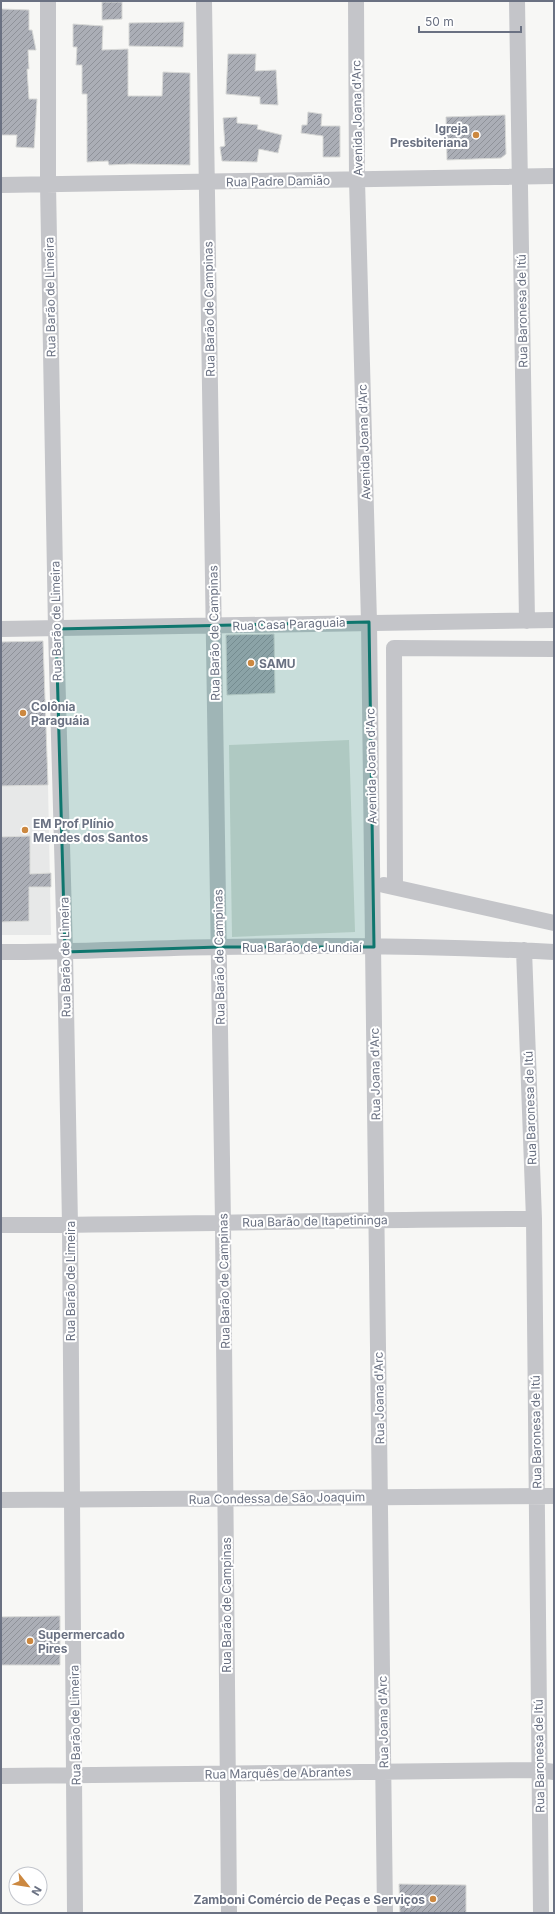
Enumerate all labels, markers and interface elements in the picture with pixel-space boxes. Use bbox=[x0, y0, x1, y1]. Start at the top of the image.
scale bar bbox=[419, 8, 521, 34]
text: 50 m bbox=[425, 14, 454, 29]
street label: Avenida Joana d'Arc bbox=[348, 60, 366, 176]
place label: Igreja Presbiteriana bbox=[390, 121, 468, 150]
marker: Igreja Presbiteriana bbox=[471, 130, 481, 140]
street label: Rua Padre Damião bbox=[226, 173, 330, 189]
street label: Rua Barão de Limeira bbox=[41, 237, 59, 357]
street label: Rua Barão de Campinas bbox=[200, 241, 218, 377]
street label: Rua Baronesa de Itú bbox=[514, 254, 530, 368]
street label: Avenida Joana d'Arc bbox=[354, 384, 374, 500]
street label: Rua Barão de Limeira bbox=[47, 561, 65, 681]
street label: Rua Barão de Campinas bbox=[205, 565, 223, 701]
street label: Rua Casa Paraguaia bbox=[232, 615, 346, 633]
place label: SAMU bbox=[259, 656, 296, 671]
marker: SAMU bbox=[246, 658, 256, 668]
place label: Colônia Paraguáia bbox=[31, 699, 90, 728]
marker: Colônia Paraguáia bbox=[18, 708, 28, 718]
street label: Avenida Joana d'Arc bbox=[362, 708, 380, 824]
place label: EM Prof Plínio Mendes dos Santos bbox=[33, 816, 148, 845]
marker: EM Prof Plínio Mendes dos Santos bbox=[20, 825, 30, 835]
street label: Rua Barão de Campinas bbox=[210, 889, 228, 1025]
street label: Rua Barão de Limeira bbox=[56, 897, 74, 1017]
street label: Rua Barão de Jundiaí bbox=[242, 940, 362, 955]
street label: Rua Joana d'Arc bbox=[367, 1027, 383, 1120]
street label: Rua Baronesa de Itú bbox=[521, 1051, 539, 1165]
street label: Rua Barão de Itapetininga bbox=[242, 1212, 388, 1230]
street label: Rua Barão de Campinas bbox=[215, 1213, 233, 1349]
street label: Rua Barão de Limeira bbox=[63, 1221, 78, 1341]
street label: Rua Joana d'Arc bbox=[371, 1351, 387, 1444]
street label: Rua Baronesa de Itú bbox=[528, 1375, 544, 1489]
street label: Rua Condessa de São Joaquim bbox=[189, 1489, 365, 1507]
street label: Rua Barão de Campinas bbox=[219, 1537, 234, 1673]
place label: Supermercado Pires bbox=[38, 1627, 125, 1656]
marker: Supermercado Pires bbox=[25, 1636, 35, 1646]
street label: Rua Barão de Limeira bbox=[66, 1665, 84, 1785]
street label: Rua Joana d'Arc bbox=[375, 1675, 391, 1768]
street label: Rua Baronesa de Itú bbox=[531, 1699, 547, 1813]
street label: Rua Marquês de Abrantes bbox=[204, 1764, 352, 1782]
north arrow bbox=[8, 1866, 48, 1906]
text: N bbox=[29, 1884, 45, 1898]
place label: Zamboni Comércio de Peças e Serviços bbox=[193, 1892, 425, 1907]
marker: Zamboni Comércio de Peças e Serviços bbox=[428, 1894, 438, 1904]

